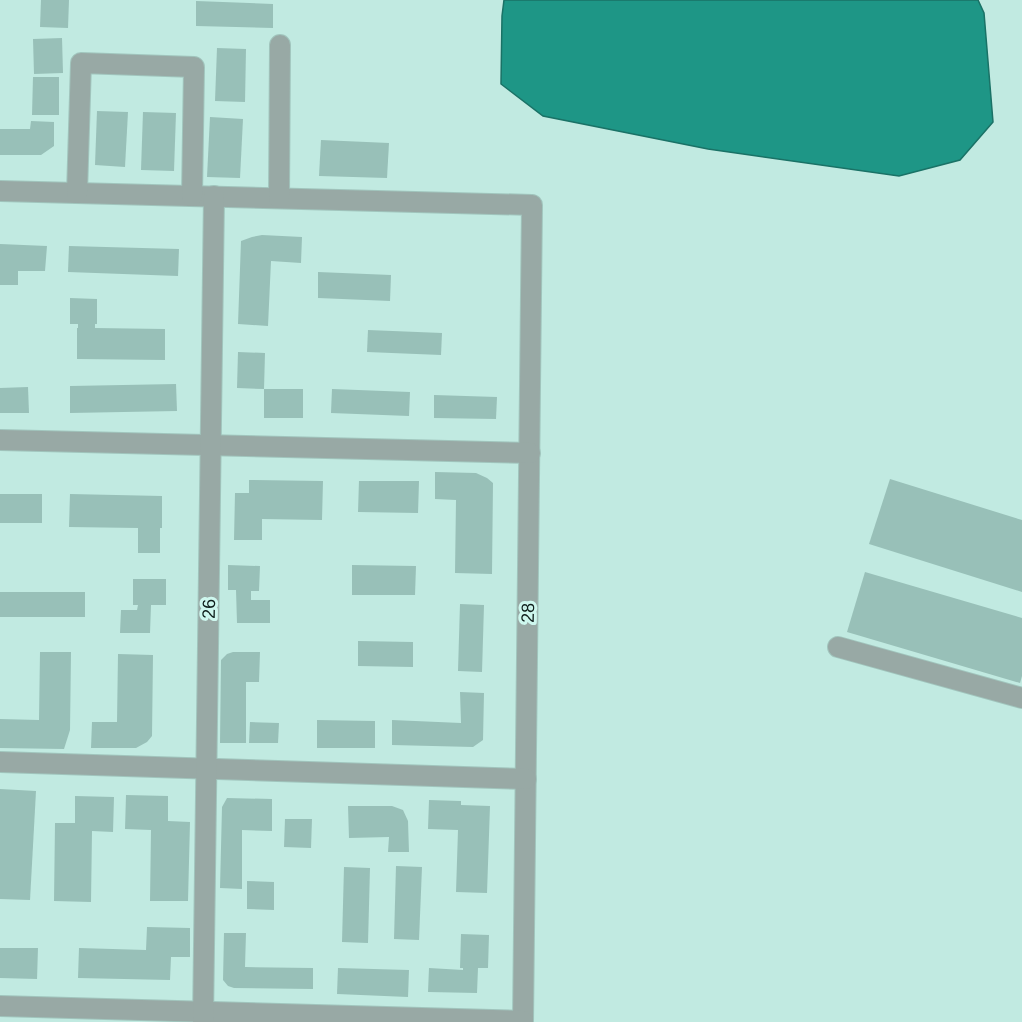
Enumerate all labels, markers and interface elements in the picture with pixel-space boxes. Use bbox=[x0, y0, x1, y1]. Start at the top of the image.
street label: 26 bbox=[199, 599, 219, 619]
street label: 28 bbox=[518, 603, 538, 623]

